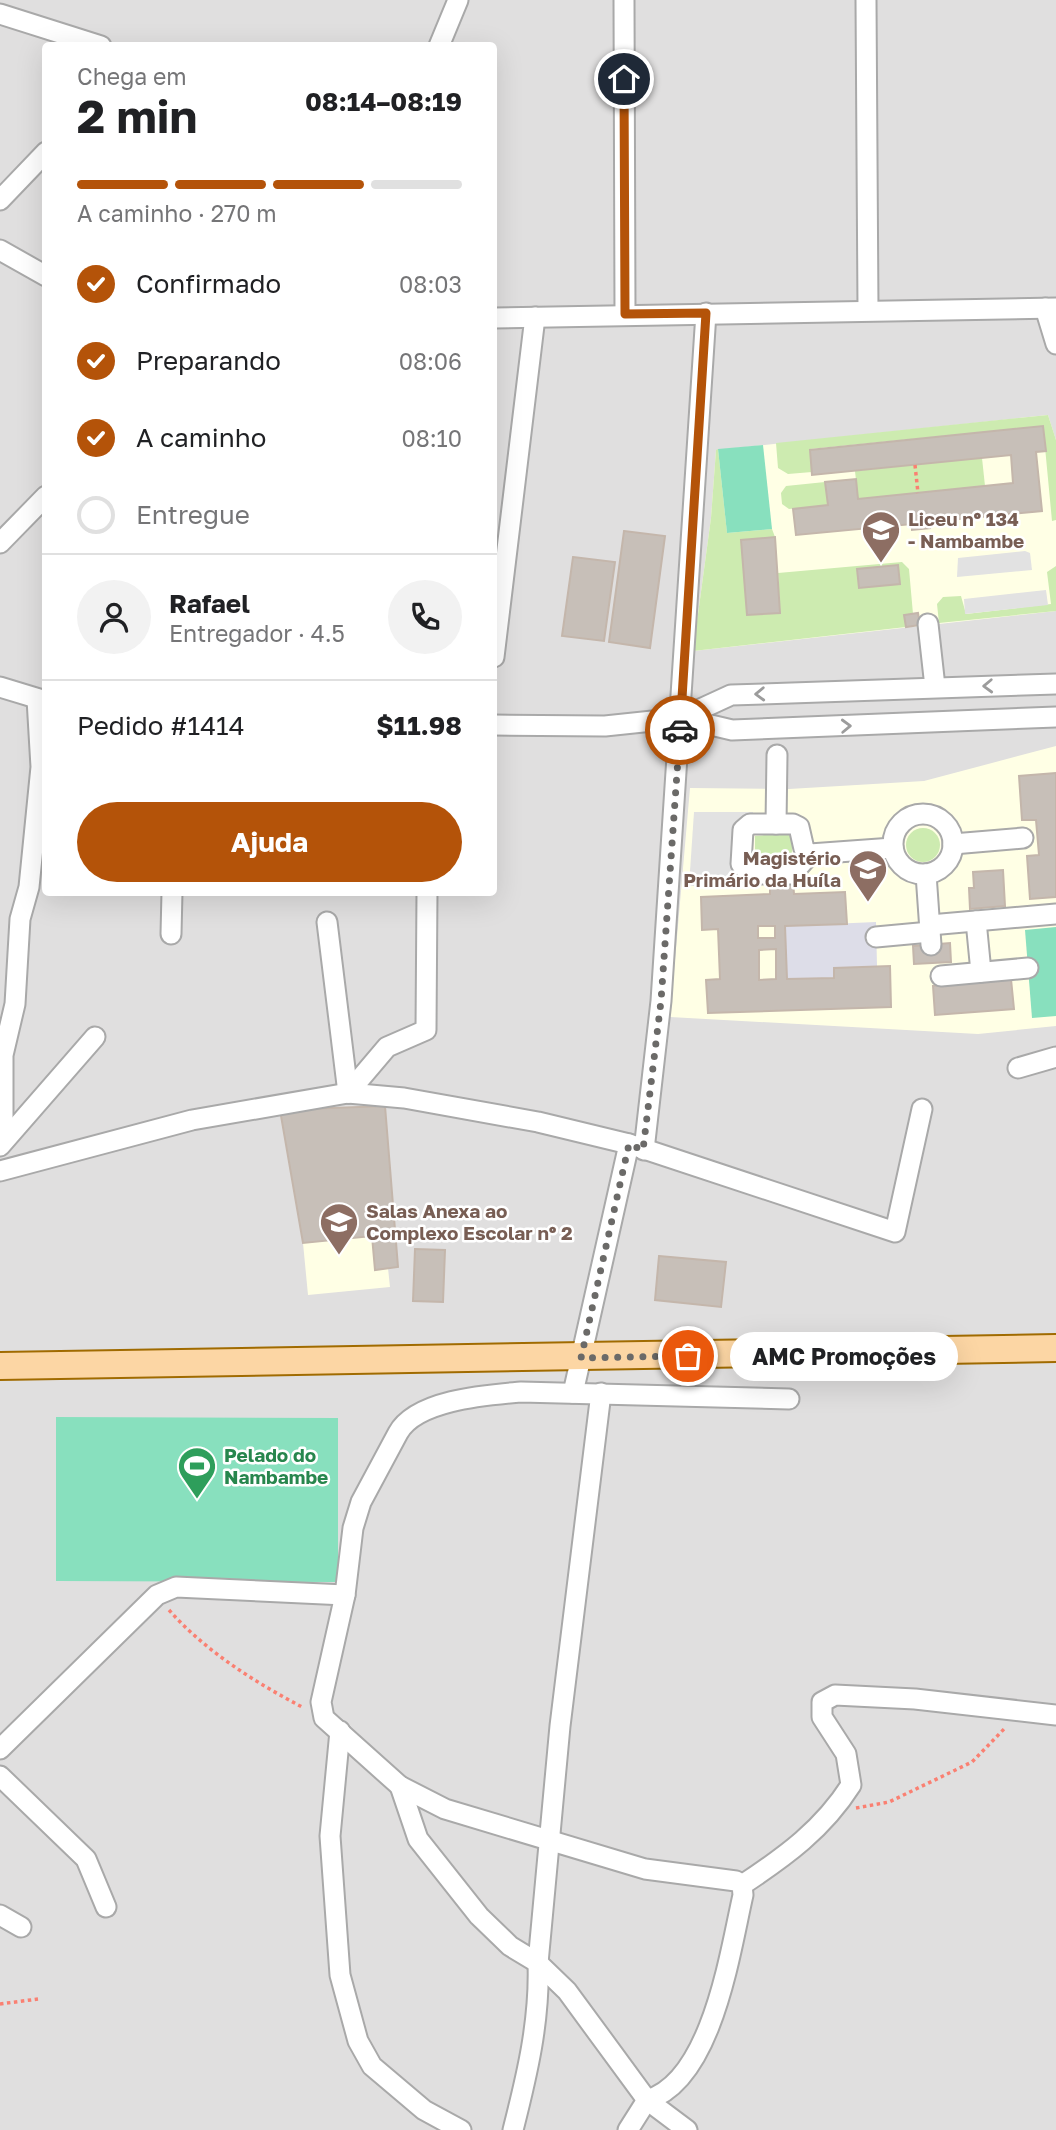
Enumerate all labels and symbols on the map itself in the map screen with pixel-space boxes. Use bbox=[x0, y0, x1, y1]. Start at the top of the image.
pin bbox=[594, 49, 654, 109]
place label: Liceu nº 134 - Nambambe bbox=[908, 507, 1024, 552]
school or university icon: Liceu nº 134 - Nambambe bbox=[860, 509, 902, 564]
one-way arrow bbox=[982, 678, 993, 693]
one-way arrow bbox=[755, 686, 766, 701]
courier bbox=[645, 695, 715, 765]
one-way arrow bbox=[840, 718, 851, 733]
place label: Magistério Primário da Huíla bbox=[683, 846, 841, 891]
school or university icon: Magistério Primário da Huíla bbox=[847, 848, 889, 903]
place label: Salas Anexa ao Complexo Escolar nº 2 bbox=[366, 1199, 573, 1244]
school or university icon: Salas Anexa ao Complexo Escolar nº 2 bbox=[318, 1201, 360, 1256]
pin bbox=[658, 1326, 718, 1386]
callout: AMC Promoções bbox=[730, 1332, 958, 1380]
place label: Pelado do Nambambe bbox=[224, 1443, 328, 1488]
sports icon: Pelado do Nambambe bbox=[176, 1445, 218, 1500]

